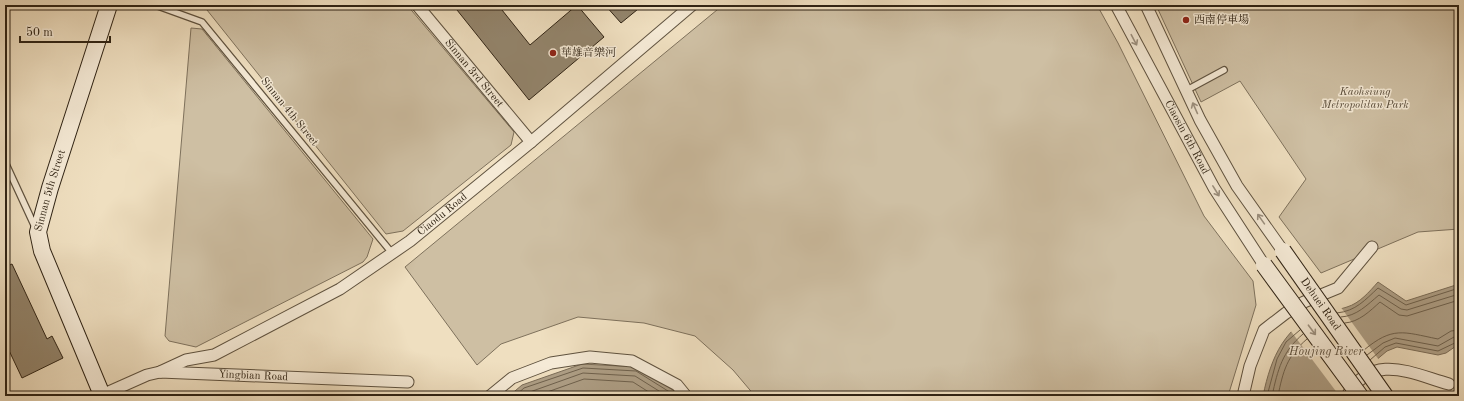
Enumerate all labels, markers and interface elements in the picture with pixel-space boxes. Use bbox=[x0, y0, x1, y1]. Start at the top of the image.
place label: 西南停車場 bbox=[1194, 13, 1249, 26]
marker: 西南停車場 bbox=[1181, 15, 1191, 25]
scale bar bbox=[20, 18, 110, 44]
text: 50 m bbox=[26, 26, 53, 39]
one-way arrow bbox=[1131, 33, 1138, 45]
street label: Sinnan 3rd Street bbox=[442, 37, 505, 110]
place label: 華雄音樂河 bbox=[561, 46, 616, 59]
marker: 華雄音樂河 bbox=[548, 48, 558, 58]
street label: Sinnan 4th Street bbox=[258, 76, 320, 148]
park label: Kaohsiung Metropolitan Park bbox=[1320, 87, 1409, 111]
street label: Ciaosin 6th Road bbox=[1163, 99, 1211, 176]
one-way arrow bbox=[1190, 102, 1198, 114]
street label: Sinnan 5th Street bbox=[33, 148, 68, 233]
one-way arrow bbox=[1212, 185, 1220, 196]
street label: Ciaodu Road bbox=[415, 191, 469, 238]
one-way arrow bbox=[1257, 214, 1265, 225]
street label: Dehuei Road bbox=[1298, 276, 1343, 333]
one-way arrow bbox=[1307, 325, 1316, 336]
water label: Houjing River bbox=[1288, 346, 1364, 358]
street label: Yingbian Road bbox=[218, 369, 289, 383]

